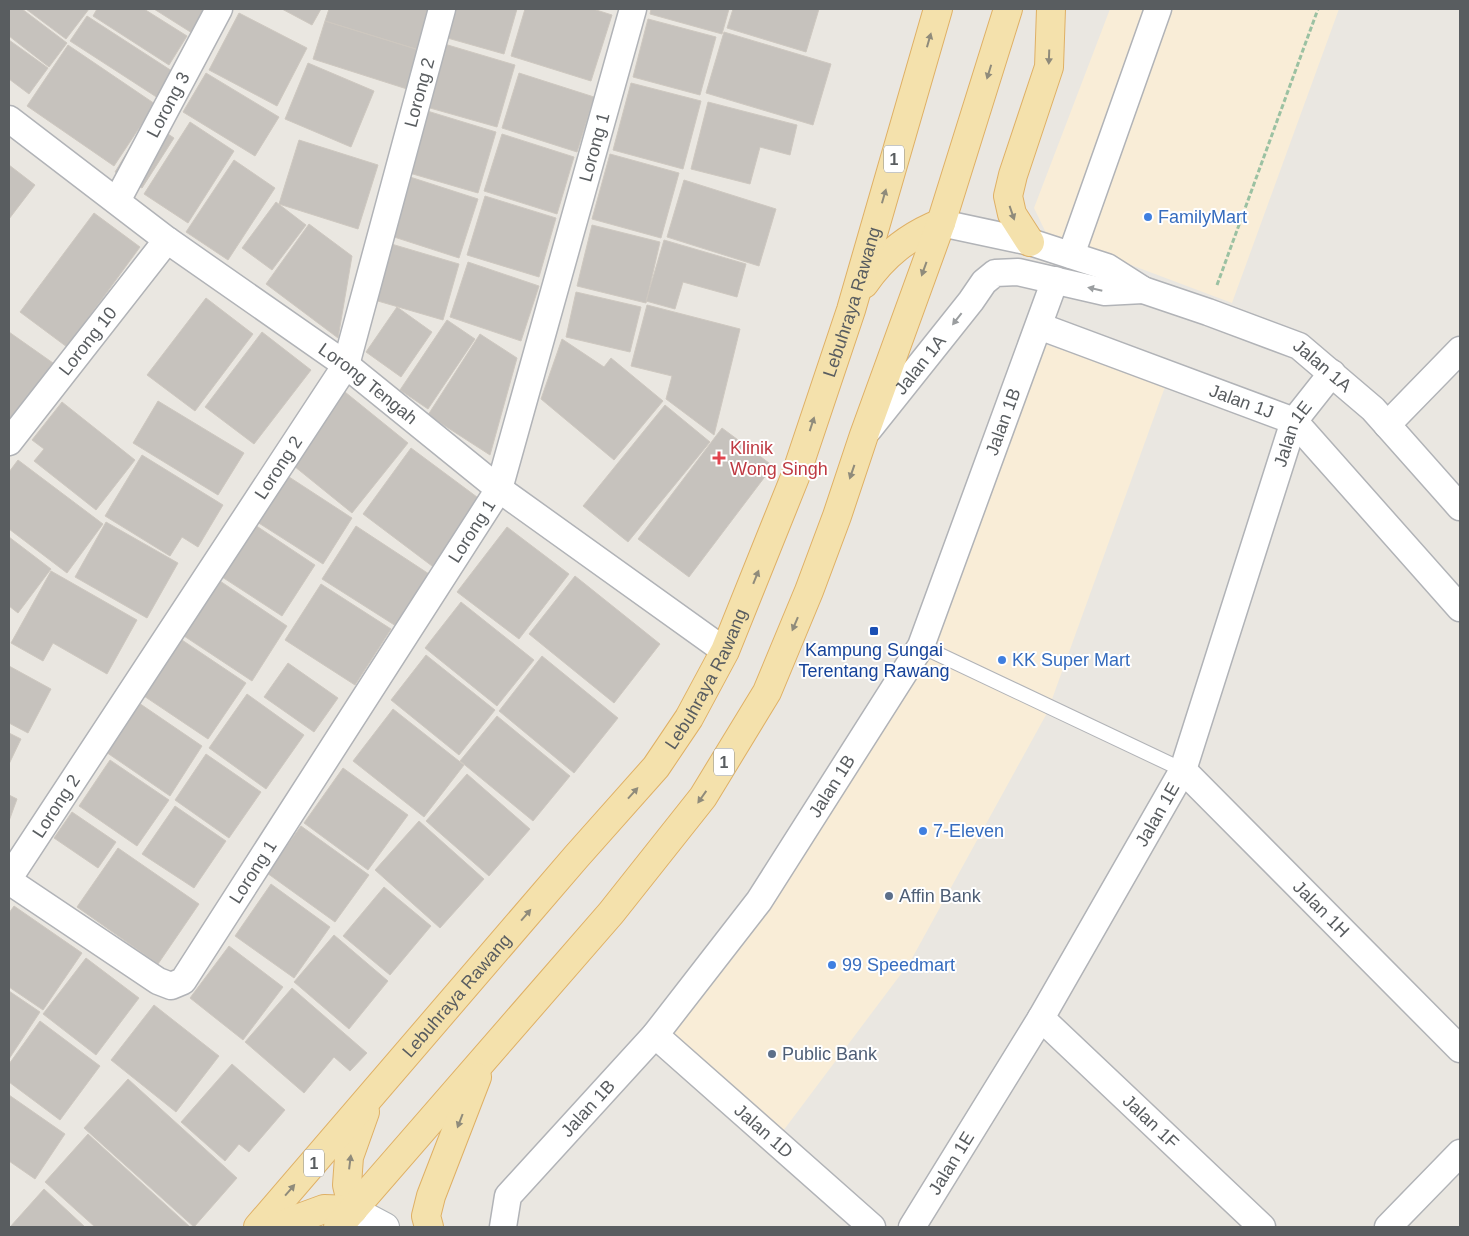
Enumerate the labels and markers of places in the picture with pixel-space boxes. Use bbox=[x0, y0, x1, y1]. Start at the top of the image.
place label: FamilyMart bbox=[1158, 207, 1247, 227]
marker: FamilyMart bbox=[1142, 211, 1154, 223]
place label: Klinik Wong Singh bbox=[730, 438, 828, 479]
marker: Klinik Wong Singh bbox=[712, 451, 726, 465]
marker: Kampung Sungai Terentang Rawang bbox=[868, 625, 880, 637]
place label: Kampung Sungai Terentang Rawang bbox=[798, 640, 950, 681]
place label: KK Super Mart bbox=[1012, 650, 1130, 670]
marker: KK Super Mart bbox=[996, 654, 1008, 666]
place label: 7-Eleven bbox=[933, 821, 1004, 841]
marker: 7-Eleven bbox=[917, 825, 929, 837]
place label: Affin Bank bbox=[899, 886, 982, 906]
marker: Affin Bank bbox=[883, 890, 895, 902]
place label: 99 Speedmart bbox=[842, 955, 955, 975]
marker: 99 Speedmart bbox=[826, 959, 838, 971]
place label: Public Bank bbox=[782, 1044, 878, 1064]
marker: Public Bank bbox=[766, 1048, 778, 1060]

